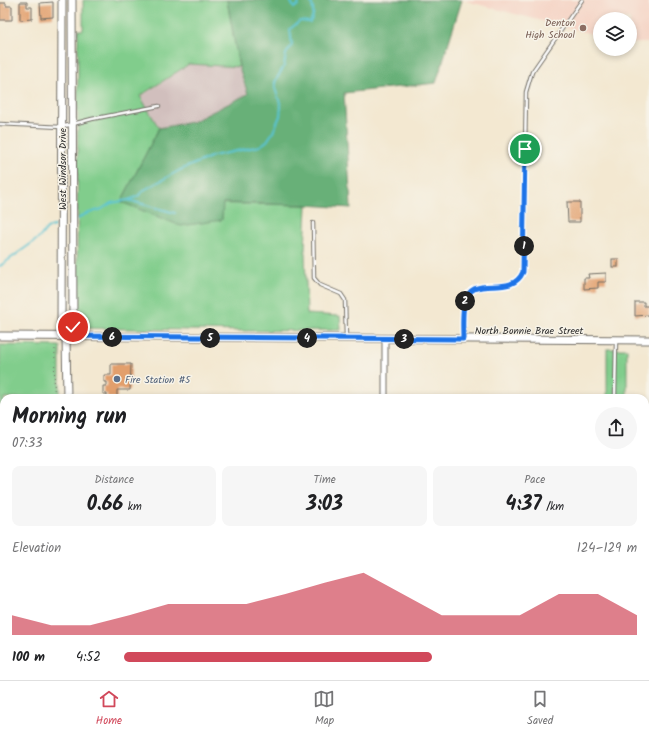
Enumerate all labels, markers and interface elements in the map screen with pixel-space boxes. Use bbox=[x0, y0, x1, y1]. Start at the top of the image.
map controls bbox=[593, 12, 637, 56]
button: layers bbox=[593, 12, 637, 56]
place label: Denton High School bbox=[525, 15, 576, 43]
marker: Denton High School bbox=[578, 23, 588, 33]
street label: West Windsor Drive bbox=[55, 128, 71, 210]
pin bbox=[508, 132, 542, 166]
icon: arrive bbox=[514, 138, 536, 160]
pin: 1 bbox=[514, 236, 534, 256]
text: 1 bbox=[522, 237, 526, 255]
pin: 2 bbox=[455, 291, 475, 311]
text: 2 bbox=[462, 292, 468, 310]
pin bbox=[56, 310, 90, 344]
icon: check bbox=[62, 316, 84, 338]
street label: North Bonnie Brae Street bbox=[475, 323, 583, 339]
pin: 6 bbox=[102, 327, 122, 347]
text: 6 bbox=[109, 328, 115, 346]
pin: 5 bbox=[200, 328, 220, 348]
pin: 4 bbox=[297, 328, 317, 348]
text: 5 bbox=[207, 329, 213, 347]
text: 4 bbox=[304, 329, 310, 347]
pin: 3 bbox=[394, 329, 414, 349]
text: 3 bbox=[401, 330, 407, 348]
place label: Fire Station #5 bbox=[125, 372, 191, 388]
marker: Fire Station #5 bbox=[112, 374, 122, 384]
text: Morning run bbox=[12, 400, 127, 435]
button: share bbox=[595, 407, 637, 449]
text: 07:33 bbox=[12, 433, 43, 454]
text: Distance bbox=[94, 471, 134, 489]
text: Time bbox=[313, 471, 336, 489]
text: Pace bbox=[524, 471, 545, 489]
text: 0.66 bbox=[87, 489, 123, 521]
text: 3:03 bbox=[306, 489, 343, 521]
text: 4:37 bbox=[506, 489, 542, 521]
text: km bbox=[123, 498, 142, 516]
text: /km bbox=[542, 498, 564, 516]
text: Elevation bbox=[12, 538, 61, 559]
text: 124–129 m bbox=[577, 538, 637, 559]
text: 100 m bbox=[12, 647, 45, 668]
text: 4:52 bbox=[76, 647, 101, 668]
tab: Home bbox=[96, 688, 122, 730]
tab: Map bbox=[313, 688, 335, 730]
tab: Saved bbox=[527, 688, 553, 730]

